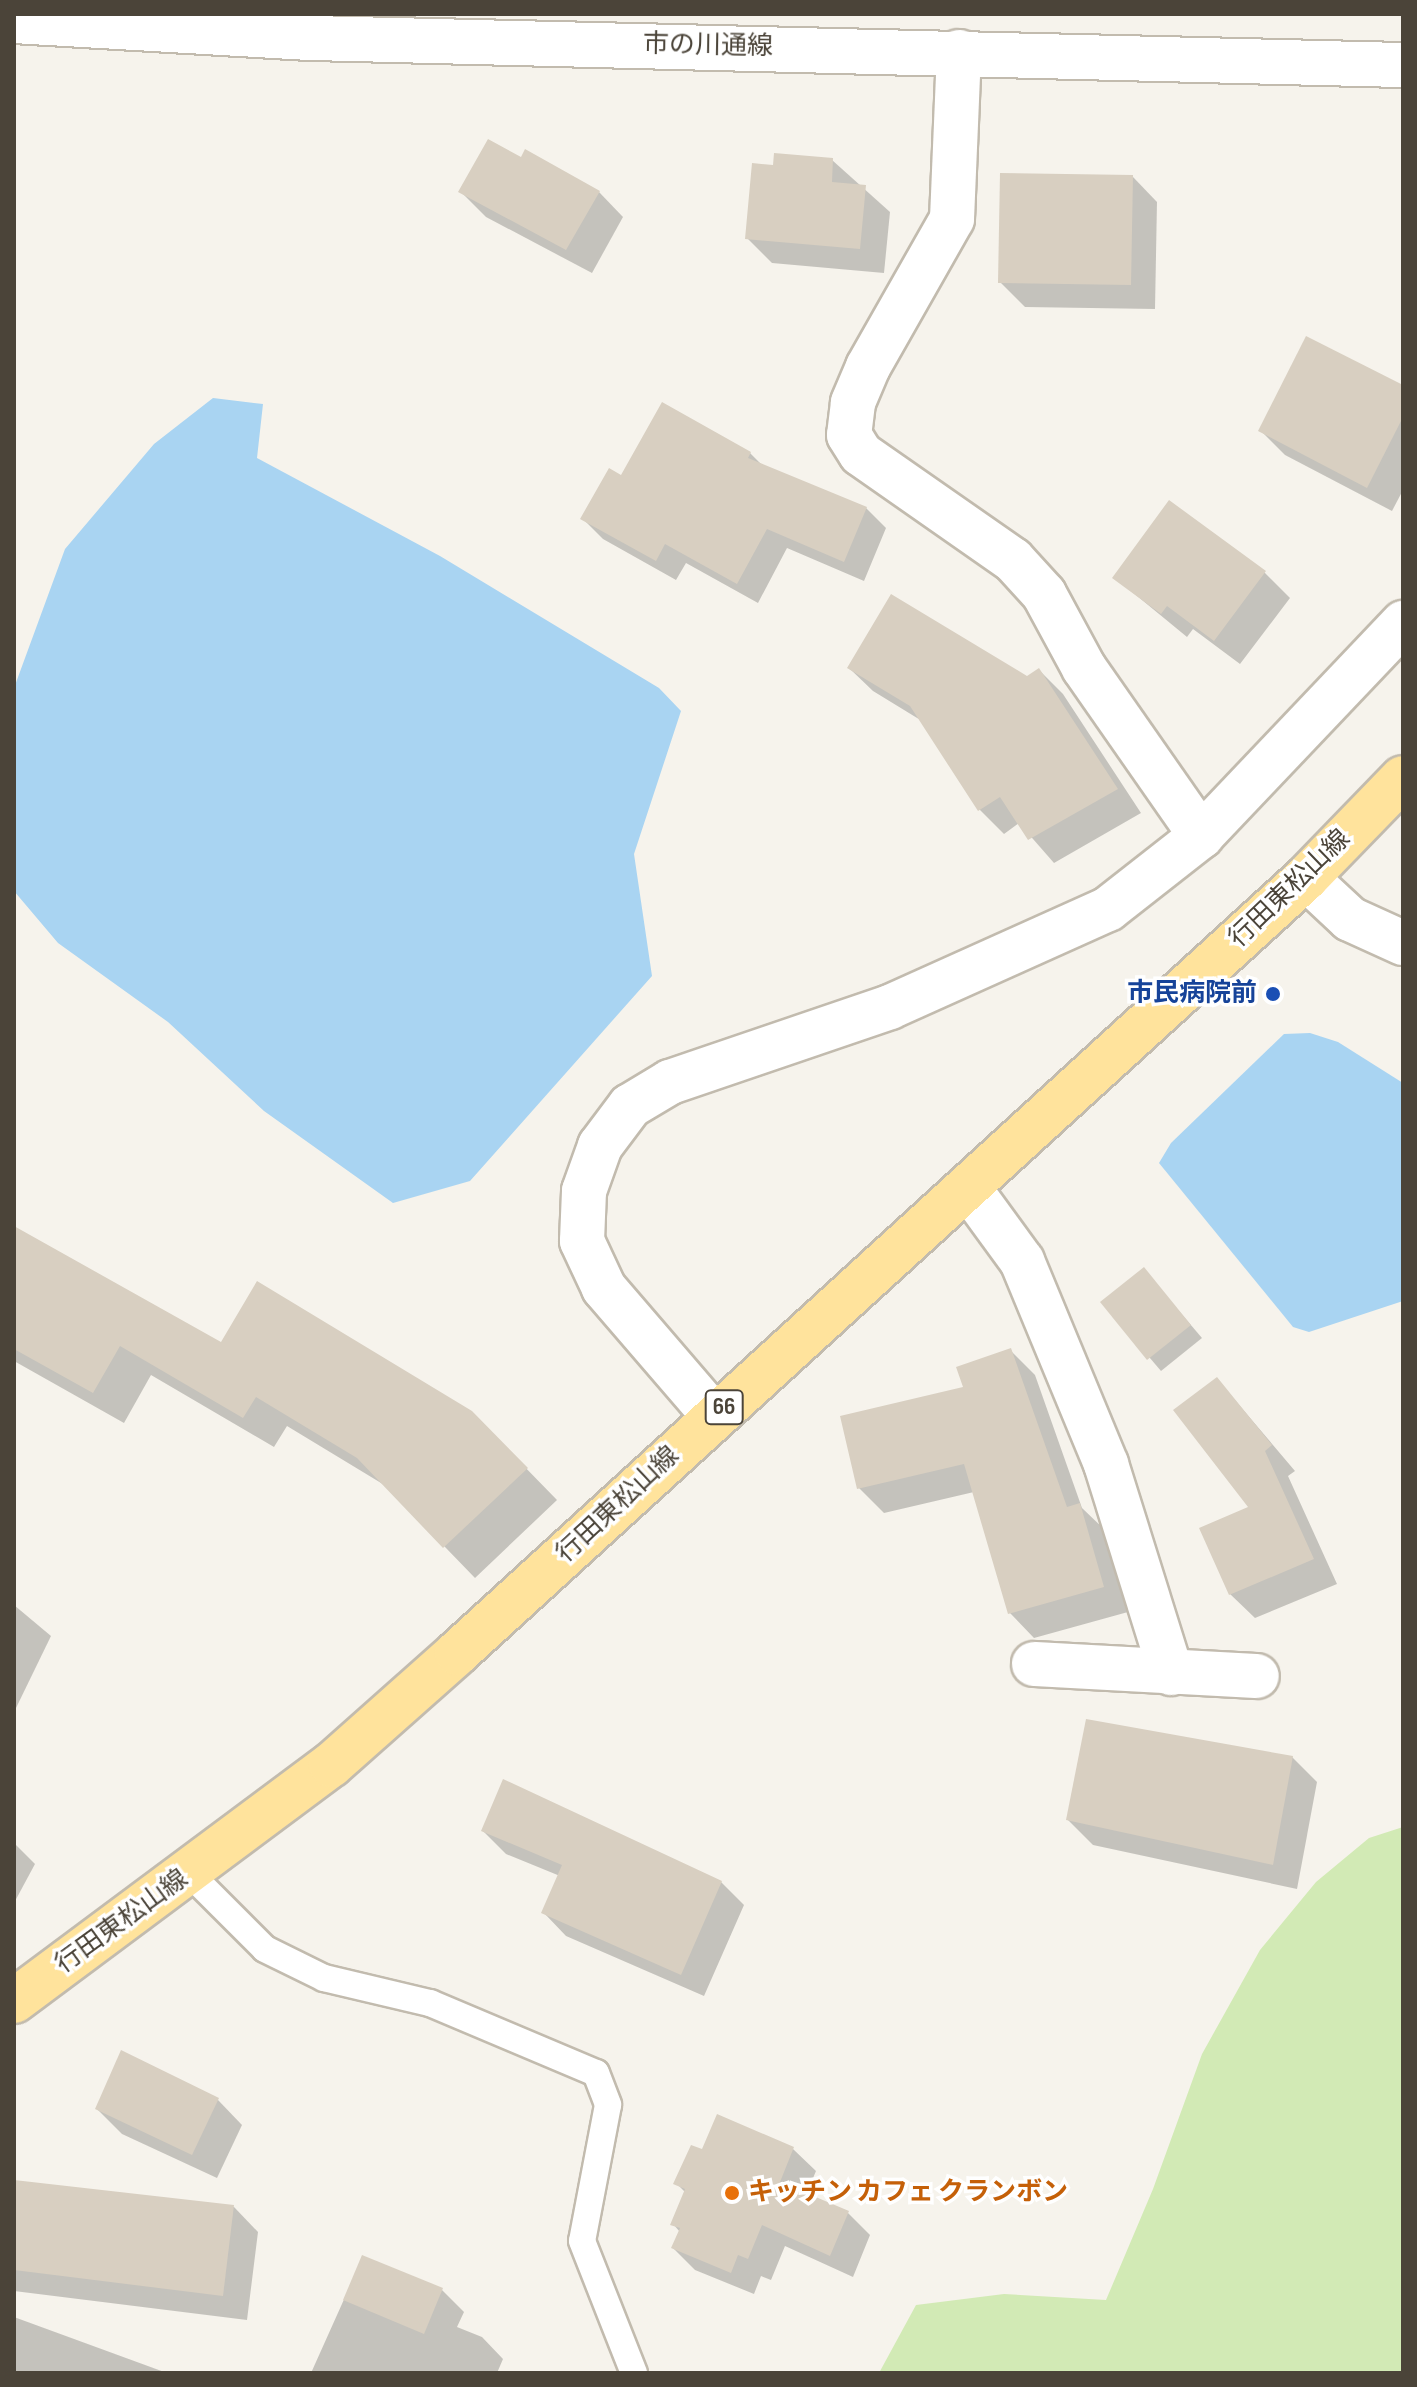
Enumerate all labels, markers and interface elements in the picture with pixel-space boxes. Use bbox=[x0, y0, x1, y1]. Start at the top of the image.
street label: 市の川通線 bbox=[643, 29, 773, 63]
street label: 行田東松山線 bbox=[1223, 824, 1357, 954]
place label: 市民病院前 bbox=[1127, 978, 1257, 1010]
marker: 市民病院前 bbox=[1264, 985, 1282, 1003]
road number: 66 bbox=[704, 1387, 744, 1427]
street label: 行田東松山線 bbox=[550, 1440, 686, 1570]
street label: 行田東松山線 bbox=[50, 1864, 194, 1980]
place label: キッチン カフェ クランボン bbox=[748, 2177, 1068, 2209]
marker: キッチン カフェ クランボン bbox=[723, 2184, 741, 2202]

